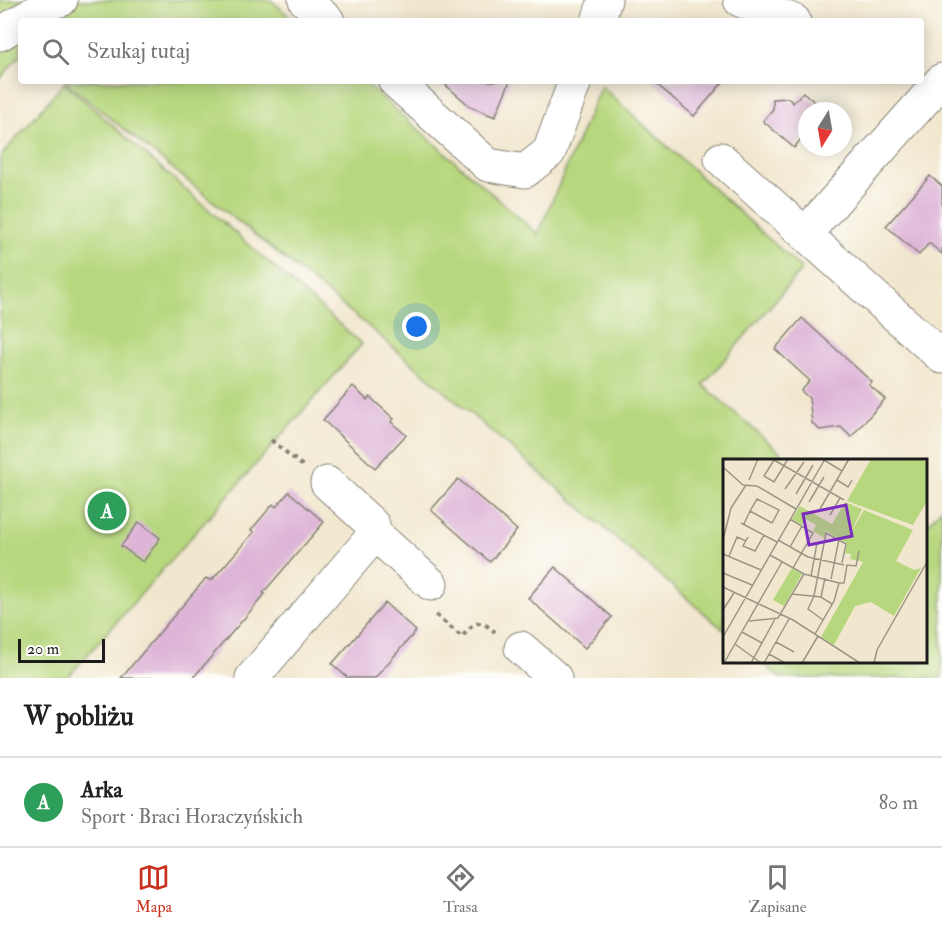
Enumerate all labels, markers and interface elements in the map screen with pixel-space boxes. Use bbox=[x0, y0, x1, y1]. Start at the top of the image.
search box bbox=[18, 18, 924, 84]
icon: search bbox=[39, 35, 72, 68]
text: Szukaj tutaj bbox=[87, 37, 190, 65]
north arrow bbox=[798, 102, 852, 156]
your location bbox=[402, 312, 431, 341]
inset map bbox=[723, 459, 927, 663]
pin: A bbox=[88, 488, 126, 534]
scale bar bbox=[18, 636, 105, 664]
text: 20 m bbox=[27, 639, 59, 659]
text: W pobliżu bbox=[24, 701, 134, 733]
text: Arka bbox=[81, 776, 122, 804]
text: A bbox=[37, 790, 50, 815]
text: 80 m bbox=[879, 790, 918, 815]
text: Sport · Braci Horaczyńskich bbox=[81, 804, 303, 829]
tab: Mapa bbox=[135, 861, 172, 917]
tab: Trasa bbox=[443, 861, 478, 917]
tab: Zapisane bbox=[749, 861, 807, 917]

